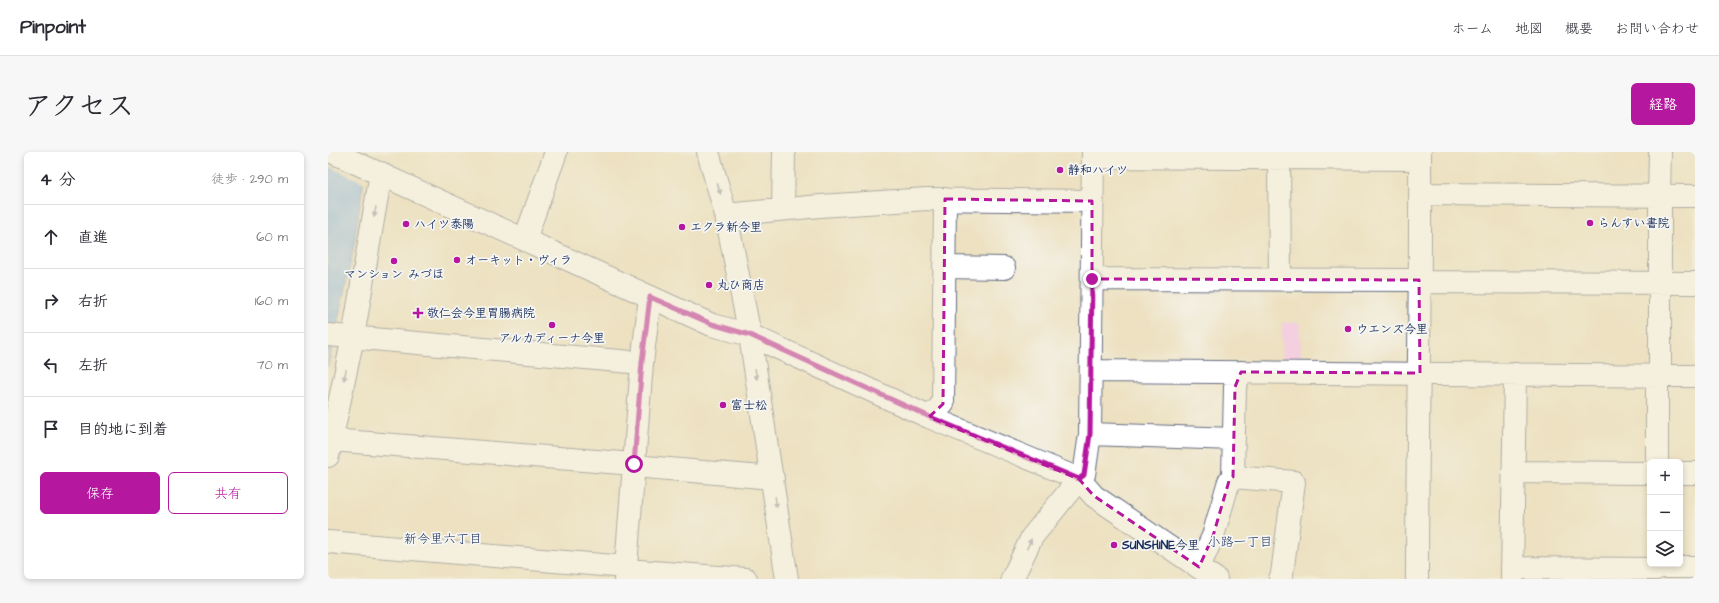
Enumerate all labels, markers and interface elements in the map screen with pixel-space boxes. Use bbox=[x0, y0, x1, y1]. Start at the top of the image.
text: Pinpoint bbox=[20, 14, 86, 41]
text: ホーム bbox=[1452, 19, 1493, 39]
text: 地図 bbox=[1515, 19, 1543, 39]
text: 概要 bbox=[1565, 19, 1593, 39]
text: お問い合わせ bbox=[1615, 19, 1699, 39]
button: 経路 bbox=[1631, 83, 1695, 125]
text: アクセス bbox=[24, 87, 134, 126]
place label: 静和ハイツ bbox=[1068, 162, 1128, 179]
marker: 静和ハイツ bbox=[1055, 165, 1065, 175]
text: 4 分 bbox=[40, 168, 75, 192]
text: 徒歩 · 290 m bbox=[211, 170, 288, 188]
one-way arrow bbox=[716, 184, 722, 196]
one-way arrow bbox=[371, 205, 377, 218]
place label: らんすい書院 bbox=[1598, 215, 1670, 232]
place label: ハイツ泰陽 bbox=[414, 216, 474, 233]
marker: らんすい書院 bbox=[1585, 218, 1595, 228]
marker: ハイツ泰陽 bbox=[401, 219, 411, 229]
place label: エクラ新今里 bbox=[690, 219, 762, 236]
marker: エクラ新今里 bbox=[677, 222, 687, 232]
icon: ahead bbox=[40, 226, 62, 248]
text: 直進 bbox=[78, 227, 108, 248]
text: 60 m bbox=[256, 228, 288, 246]
place label: オーキット・ヴィラ bbox=[465, 252, 572, 269]
marker: オーキット・ヴィラ bbox=[452, 255, 462, 265]
marker: マンション みづほ bbox=[389, 256, 399, 266]
place label: マンション みづほ bbox=[344, 266, 444, 283]
route end bbox=[1083, 270, 1101, 288]
place label: 丸ひ商店 bbox=[717, 277, 765, 294]
marker: 丸ひ商店 bbox=[704, 280, 714, 290]
icon: right bbox=[40, 290, 62, 312]
text: 右折 bbox=[78, 291, 108, 312]
text: 160 m bbox=[255, 292, 288, 310]
place label: 敬仁会今里胃腸病院 bbox=[427, 305, 535, 322]
marker: 敬仁会今里胃腸病院 bbox=[412, 307, 424, 319]
marker: アルカディーナ今里 bbox=[547, 320, 557, 330]
place label: ウエンズ今里 bbox=[1356, 321, 1428, 338]
marker: ウエンズ今里 bbox=[1343, 324, 1353, 334]
place label: アルカディーナ今里 bbox=[499, 330, 605, 347]
icon: left bbox=[40, 354, 62, 376]
text: 左折 bbox=[78, 355, 108, 376]
text: 70 m bbox=[256, 356, 288, 374]
one-way arrow bbox=[753, 368, 759, 380]
one-way arrow bbox=[341, 369, 347, 381]
place label: 富士松 bbox=[731, 397, 767, 414]
marker: 富士松 bbox=[718, 400, 728, 410]
icon: arrive bbox=[40, 418, 62, 440]
text: 目的地に到着 bbox=[78, 419, 168, 440]
route start bbox=[625, 455, 643, 473]
map controls bbox=[1647, 459, 1683, 567]
button: + bbox=[1647, 459, 1683, 495]
button: 保存 bbox=[40, 472, 160, 514]
button: 共有 bbox=[168, 472, 288, 514]
button: − bbox=[1647, 495, 1683, 531]
one-way arrow bbox=[773, 496, 779, 508]
district label: 新今里六丁目 bbox=[404, 530, 482, 548]
button: layers bbox=[1647, 531, 1683, 567]
district label: 小路一丁目 bbox=[1207, 533, 1273, 551]
one-way arrow bbox=[1026, 537, 1032, 549]
place label: SUNSHINE今里 bbox=[1121, 537, 1199, 554]
marker: SUNSHINE今里 bbox=[1109, 540, 1119, 550]

